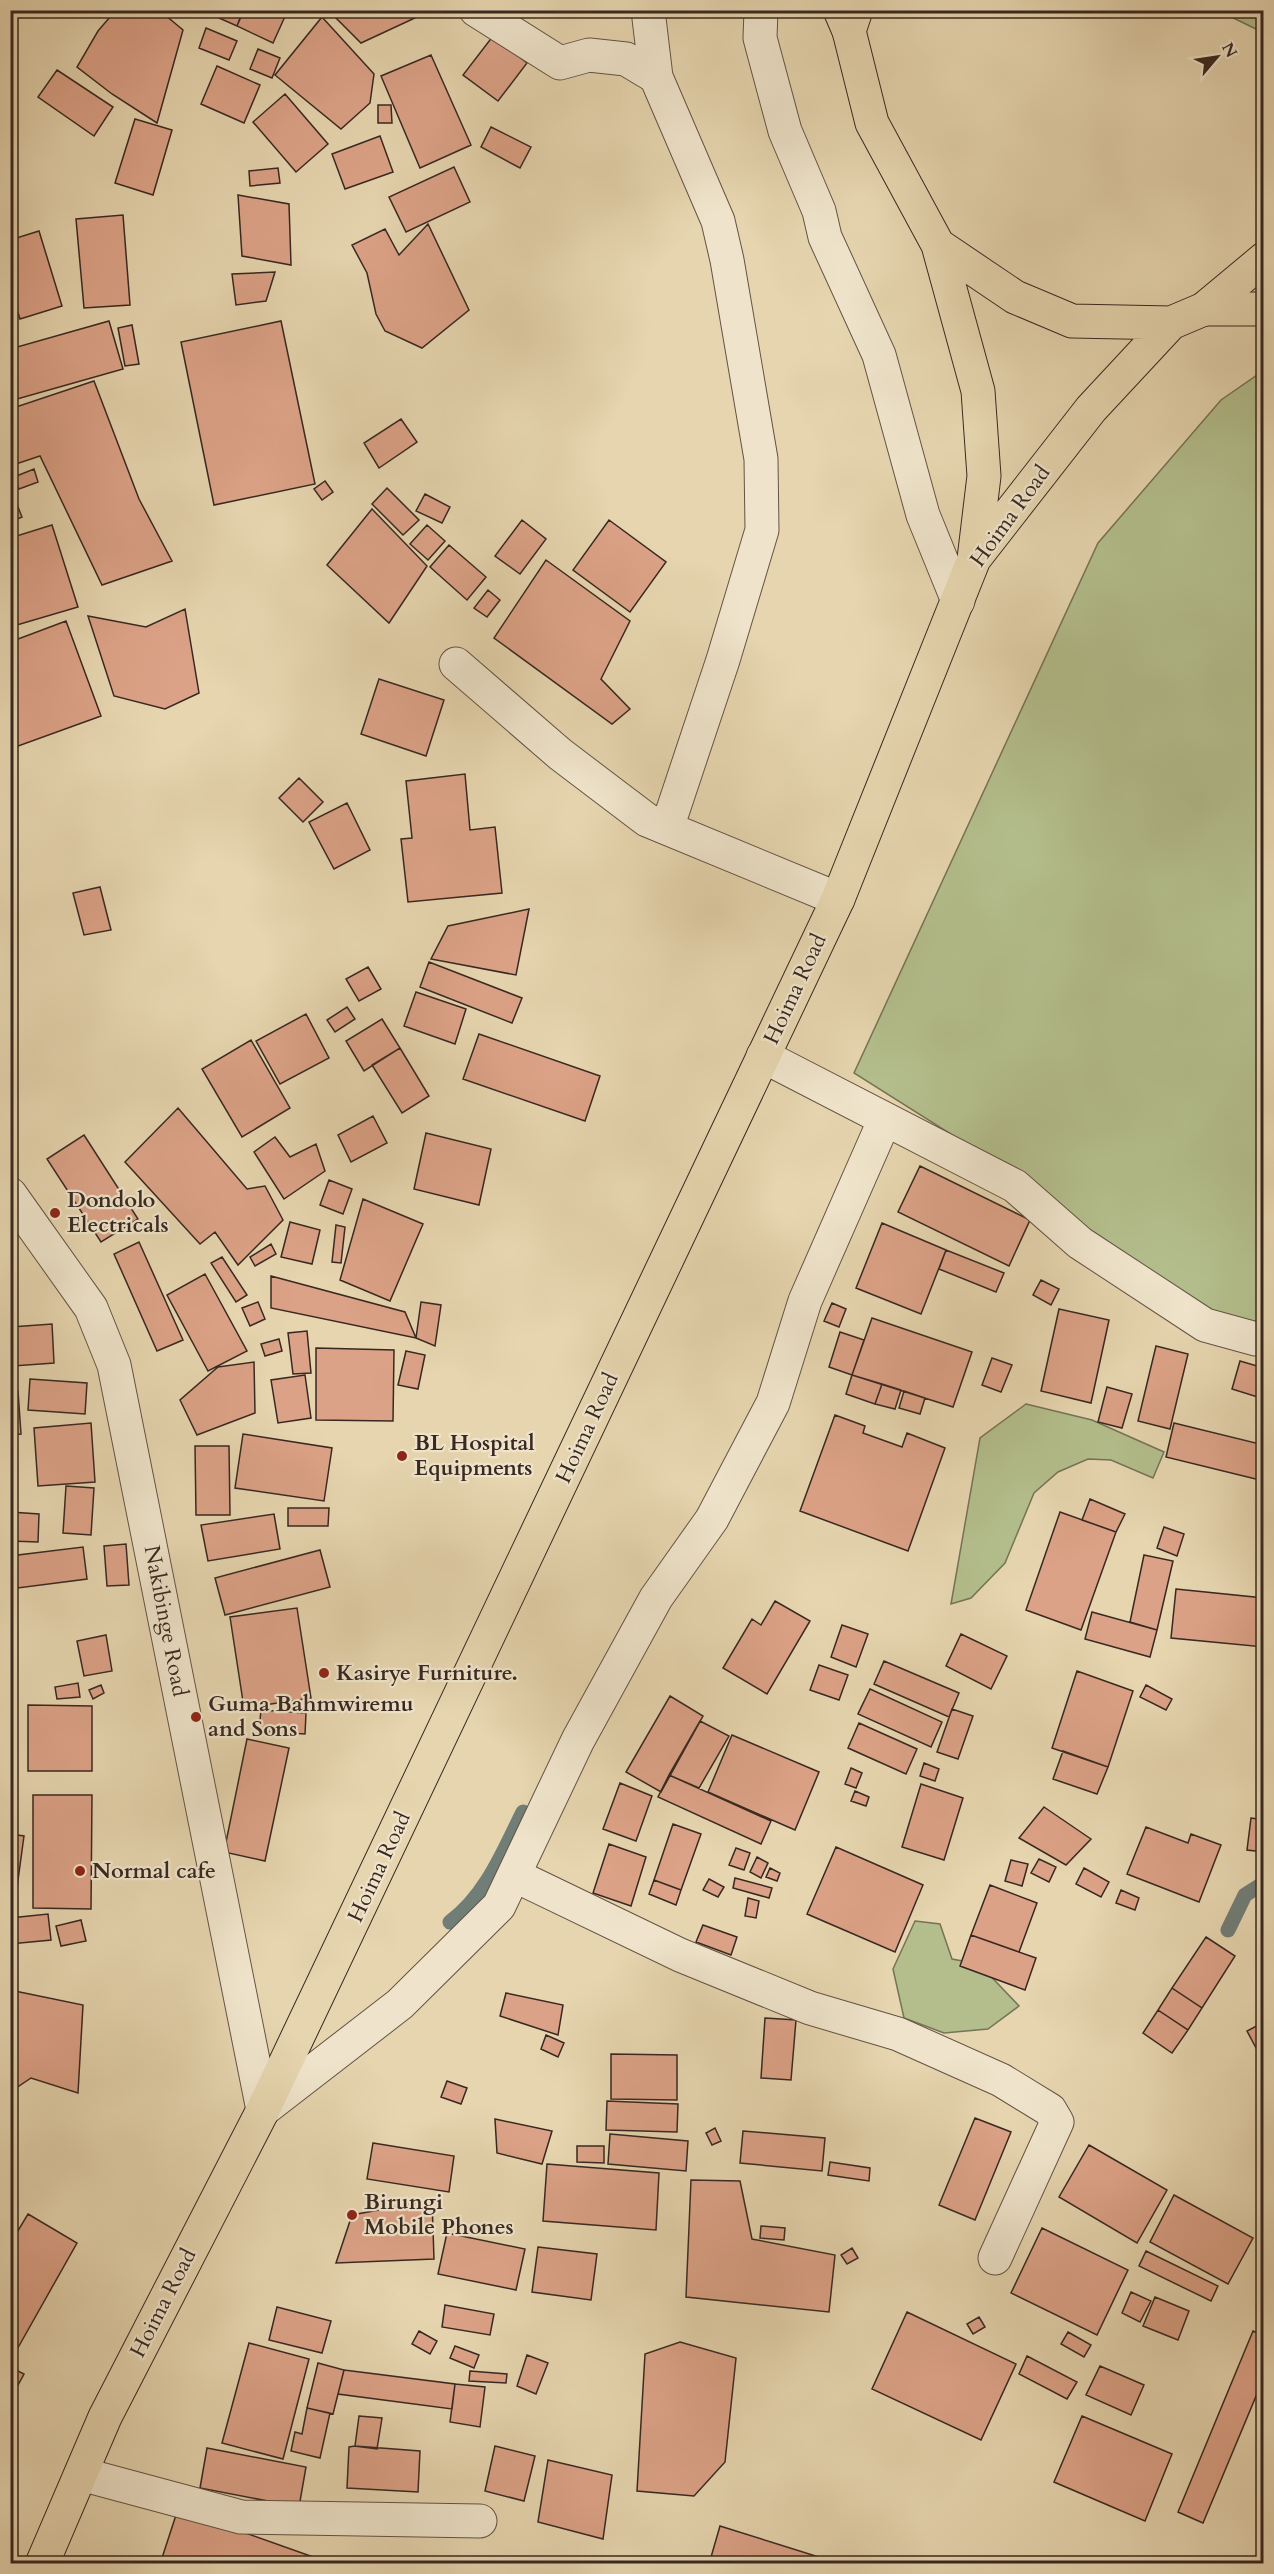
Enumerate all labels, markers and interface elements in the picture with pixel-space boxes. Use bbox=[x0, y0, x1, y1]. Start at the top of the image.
north arrow bbox=[1187, 27, 1247, 87]
text: N bbox=[1216, 39, 1242, 62]
street label: Hoima Road bbox=[963, 459, 1057, 573]
street label: Hoima Road bbox=[756, 929, 834, 1049]
place label: Dondolo Electricals bbox=[67, 1185, 169, 1240]
marker: Dondolo Electricals bbox=[48, 1206, 62, 1220]
street label: Hoima Road bbox=[548, 1368, 626, 1488]
place label: BL Hospital Equipments bbox=[414, 1428, 535, 1483]
marker: BL Hospital Equipments bbox=[395, 1449, 409, 1463]
street label: Nakibinge Road bbox=[137, 1543, 195, 1699]
place label: Kasirye Furniture. bbox=[336, 1658, 518, 1688]
marker: Kasirye Furniture. bbox=[317, 1666, 331, 1680]
place label: Guma Bahmwiremu and Sons bbox=[208, 1689, 414, 1744]
marker: Guma Bahmwiremu and Sons bbox=[189, 1710, 203, 1724]
street label: Hoima Road bbox=[340, 1807, 418, 1927]
place label: Normal cafe bbox=[92, 1856, 216, 1886]
marker: Normal cafe bbox=[73, 1864, 87, 1878]
place label: Birungi Mobile Phones bbox=[364, 2187, 514, 2242]
marker: Birungi Mobile Phones bbox=[345, 2208, 359, 2222]
street label: Hoima Road bbox=[123, 2243, 203, 2363]

